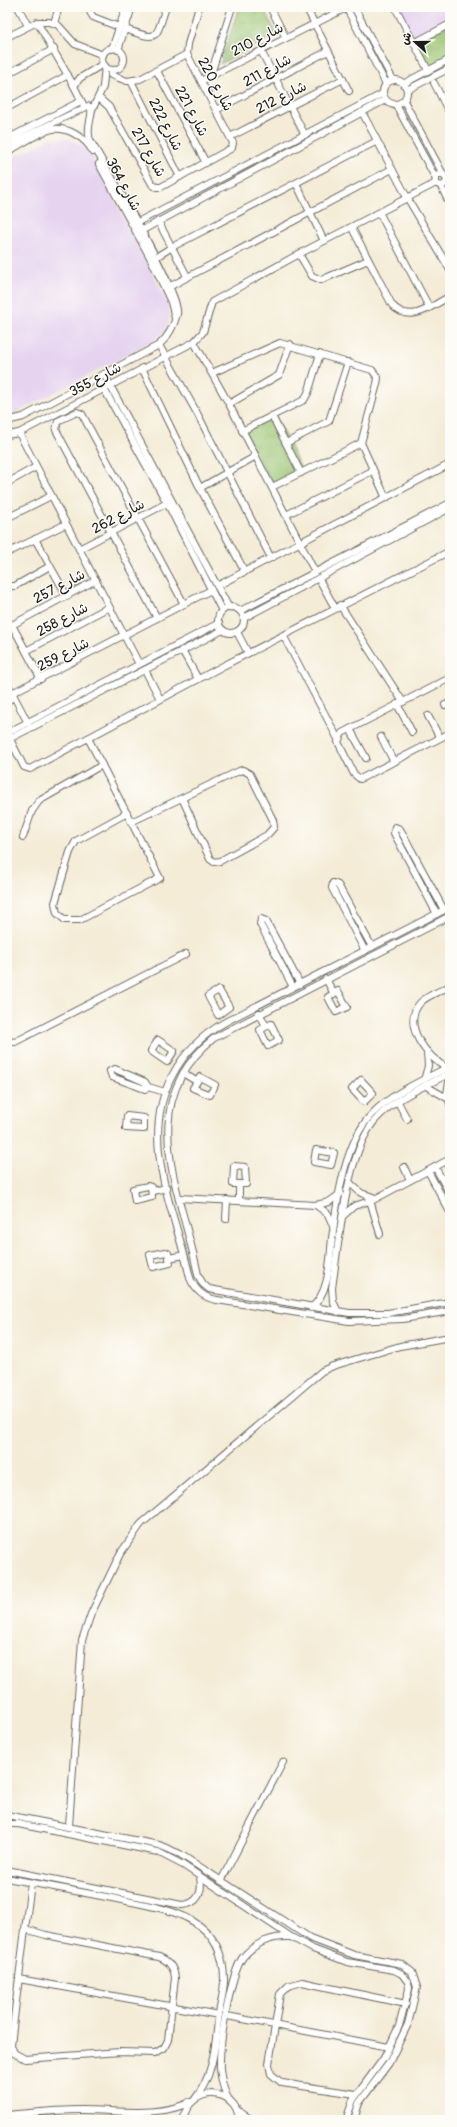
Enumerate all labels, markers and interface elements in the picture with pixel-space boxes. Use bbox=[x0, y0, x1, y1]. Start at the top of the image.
street label: شارع 210 bbox=[228, 19, 287, 61]
north arrow bbox=[395, 22, 435, 62]
text: ش bbox=[398, 31, 414, 47]
street label: شارع 211 bbox=[240, 51, 295, 91]
street label: شارع 220 bbox=[193, 54, 237, 115]
street label: شارع 212 bbox=[253, 78, 310, 118]
street label: شارع 221 bbox=[170, 83, 212, 140]
street label: شارع 222 bbox=[144, 95, 186, 154]
street label: شارع 217 bbox=[127, 125, 169, 180]
street label: شارع 364 bbox=[102, 155, 145, 214]
street label: شارع 355 bbox=[66, 359, 125, 401]
street label: شارع 262 bbox=[89, 496, 148, 538]
street label: شارع 257 bbox=[30, 566, 88, 608]
street label: شارع 258 bbox=[34, 599, 91, 641]
street label: شارع 259 bbox=[34, 634, 92, 676]

